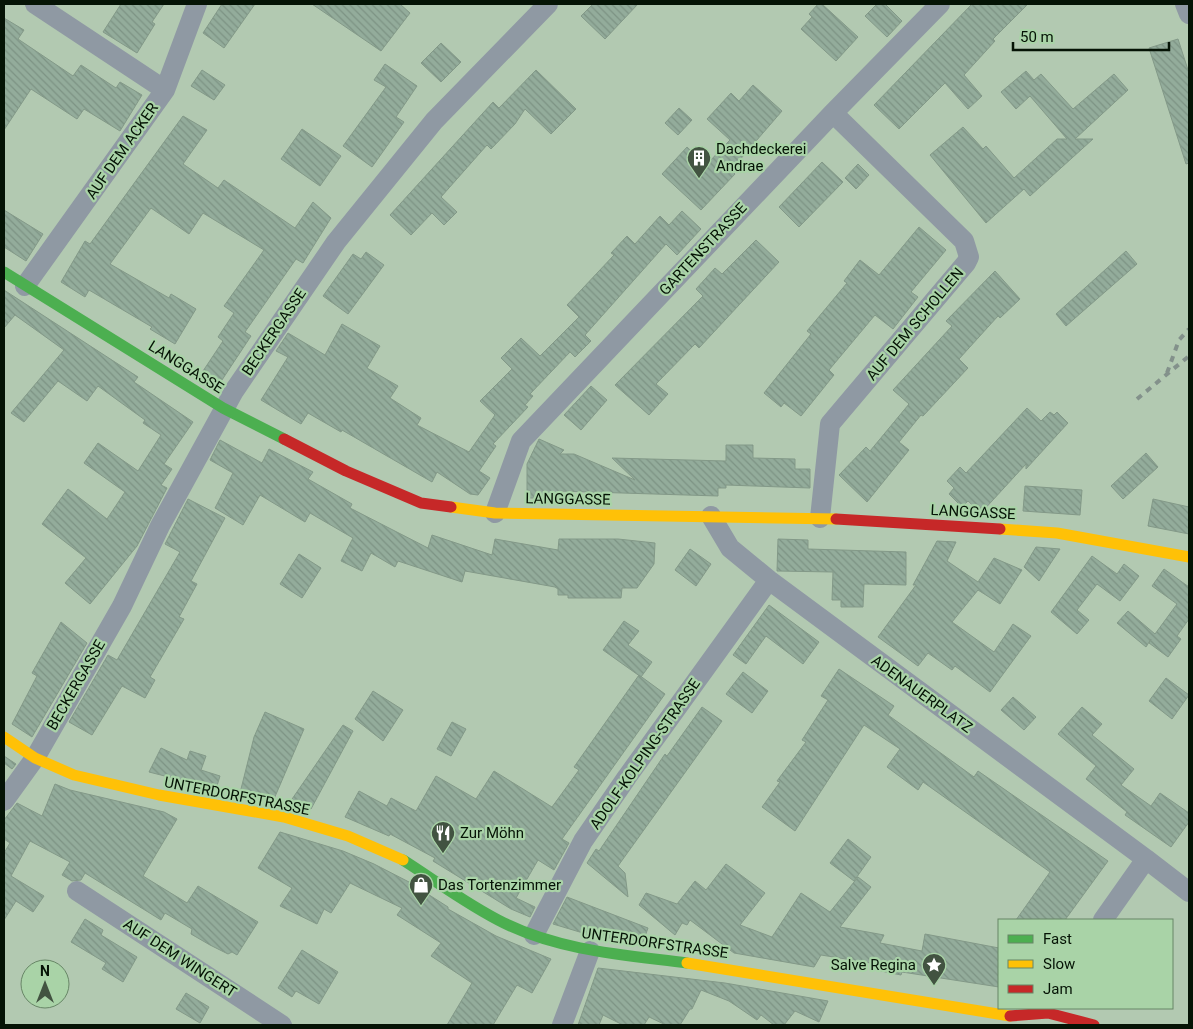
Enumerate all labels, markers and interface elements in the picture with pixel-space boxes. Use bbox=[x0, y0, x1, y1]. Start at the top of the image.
scale bar bbox=[1013, 20, 1169, 52]
text: 50 m bbox=[1020, 28, 1054, 46]
street label: AUF DEM ACKER bbox=[82, 99, 162, 203]
place label: Dachdeckerei Andrae bbox=[716, 140, 806, 175]
building icon: Dachdeckerei Andrae bbox=[686, 145, 712, 179]
street label: GARTENSTRASSE bbox=[655, 199, 751, 299]
street label: AUF DEM SCHOLLEN bbox=[863, 264, 967, 384]
street label: BECKERGASSE bbox=[238, 285, 310, 379]
street label: LANGGASSE bbox=[145, 337, 227, 397]
street label: LANGGASSE bbox=[525, 489, 611, 509]
street label: LANGGASSE bbox=[930, 501, 1017, 523]
street label: BECKERGASSE bbox=[43, 636, 109, 733]
street label: ADENAUERPLATZ bbox=[868, 651, 976, 737]
street label: ADOLF-KOLPING-STRASSE bbox=[586, 675, 704, 833]
street label: UNTERDORFSTRASSE bbox=[163, 773, 312, 819]
restaurant icon: Zur Möhn bbox=[430, 820, 456, 854]
place label: Zur Möhn bbox=[460, 824, 524, 842]
shop icon: Das Tortenzimmer bbox=[408, 872, 434, 906]
place label: Das Tortenzimmer bbox=[438, 876, 561, 894]
street label: AUF DEM WINGERT bbox=[120, 915, 240, 1001]
legend bbox=[998, 919, 1173, 1009]
street label: UNTERDORFSTRASSE bbox=[581, 924, 730, 962]
text: Fast bbox=[1043, 930, 1072, 948]
place icon: Salve Regina bbox=[921, 952, 947, 986]
text: Slow bbox=[1043, 955, 1075, 973]
place label: Salve Regina bbox=[831, 956, 916, 974]
north arrow bbox=[20, 959, 70, 1009]
text: N bbox=[40, 963, 50, 979]
text: Jam bbox=[1043, 980, 1073, 998]

